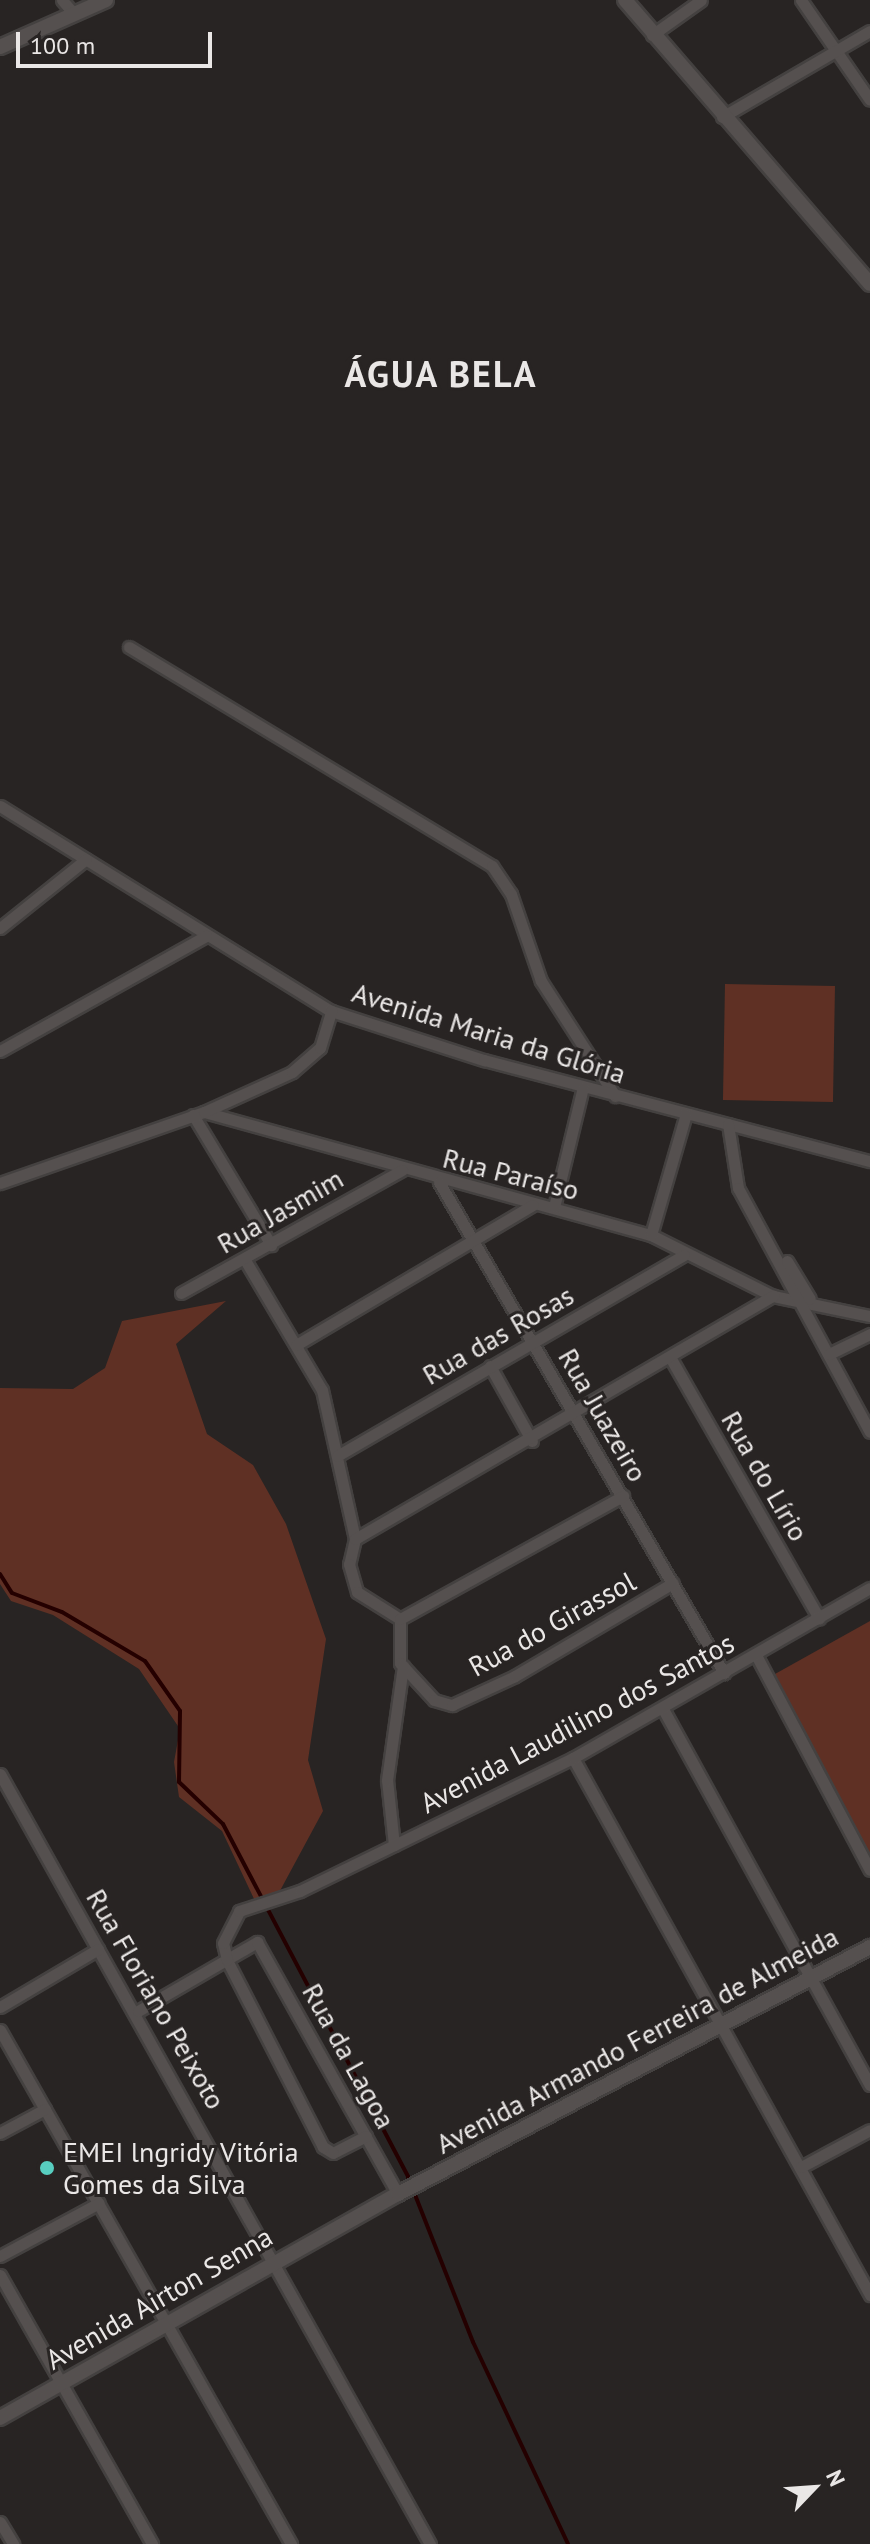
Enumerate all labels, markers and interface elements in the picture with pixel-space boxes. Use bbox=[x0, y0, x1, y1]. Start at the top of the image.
scale bar bbox=[20, 16, 216, 66]
text: 100 m bbox=[30, 30, 95, 61]
district label: ÁGUA BELA bbox=[344, 352, 538, 396]
street label: Avenida Maria da Glória bbox=[348, 975, 630, 1091]
street label: Rua Paraíso bbox=[439, 1141, 583, 1207]
street label: Rua Jasmim bbox=[211, 1162, 349, 1260]
street label: Rua das Rosas bbox=[416, 1278, 580, 1392]
street label: Rua Juazeiro bbox=[551, 1342, 655, 1488]
street label: Rua do Lírio bbox=[714, 1405, 816, 1547]
street label: Rua do Girassol bbox=[463, 1564, 641, 1684]
street label: Avenida Laudilino dos Santos bbox=[414, 1626, 740, 1820]
street label: Rua Floriano Peixoto bbox=[79, 1883, 233, 2115]
street label: Avenida Armando Ferreira de Almeida bbox=[429, 1919, 845, 2161]
street label: Rua da Lagoa bbox=[295, 1977, 403, 2135]
place label: EMEI lngridy Vitória Gomes da Silva bbox=[63, 2135, 300, 2201]
marker: EMEI lngridy Vitória Gomes da Silva bbox=[38, 2159, 56, 2177]
street label: Avenida Airton Senna bbox=[39, 2219, 279, 2377]
north arrow bbox=[774, 2448, 854, 2528]
text: N bbox=[820, 2465, 851, 2490]

